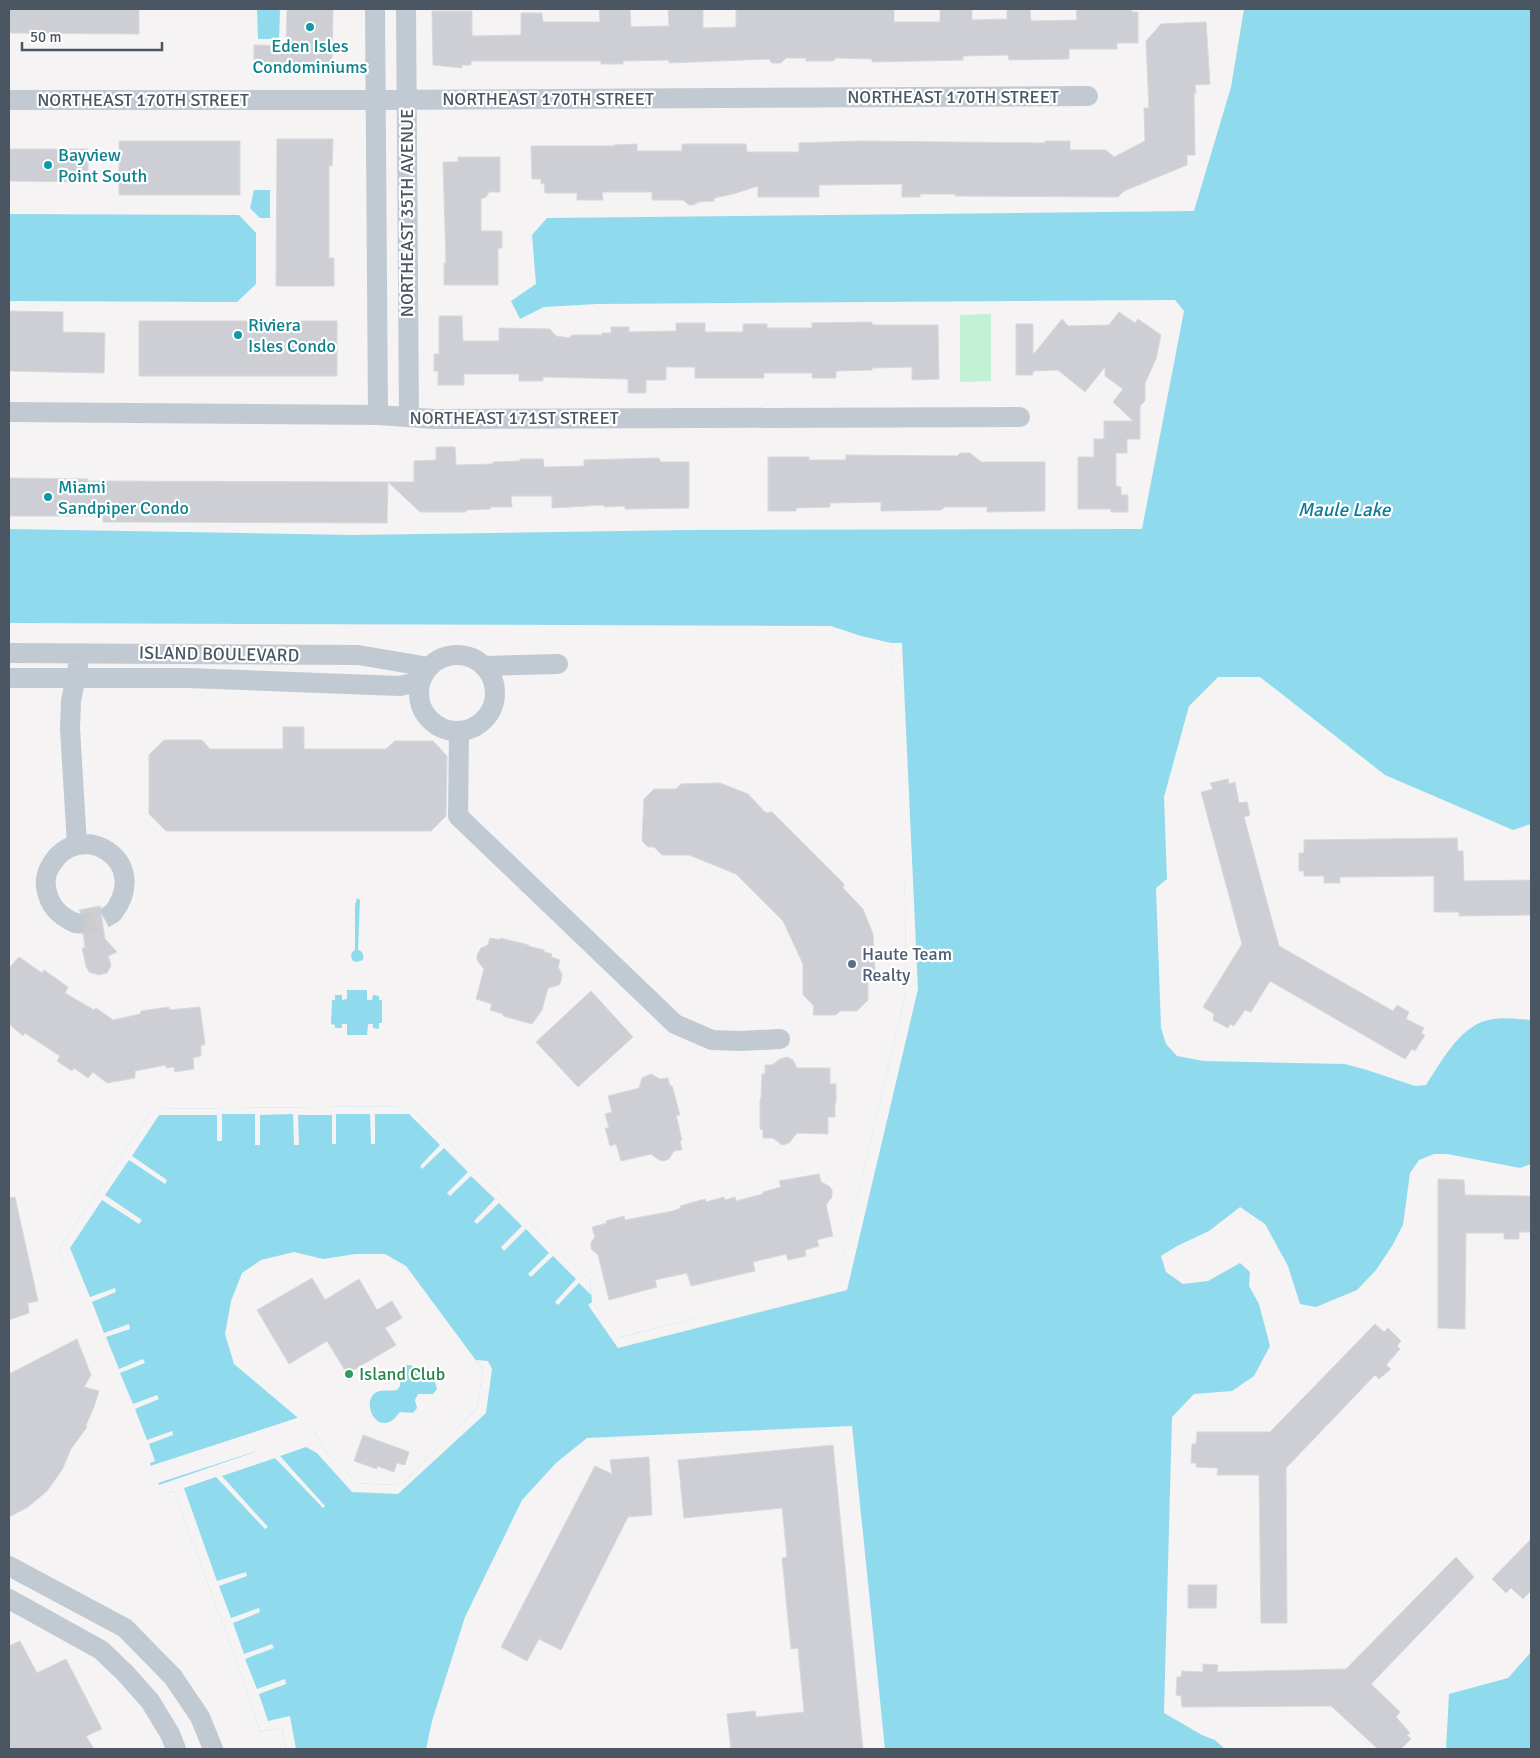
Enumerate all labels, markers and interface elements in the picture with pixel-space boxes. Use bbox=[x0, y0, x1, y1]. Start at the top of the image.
scale bar bbox=[22, 20, 162, 52]
marker: Eden Isles Condominiums bbox=[304, 21, 316, 33]
text: 50 m bbox=[30, 28, 61, 46]
place label: Eden Isles Condominiums bbox=[253, 35, 368, 78]
street label: NORTHEAST 170TH STREET bbox=[847, 86, 1059, 108]
street label: NORTHEAST 170TH STREET bbox=[442, 88, 654, 110]
street label: NORTHEAST 170TH STREET bbox=[37, 89, 249, 111]
street label: NORTHEAST 35TH AVENUE bbox=[396, 109, 418, 317]
place label: Bayview Point South bbox=[58, 144, 147, 187]
marker: Bayview Point South bbox=[42, 159, 54, 171]
place label: Riviera Isles Condo bbox=[248, 314, 336, 357]
marker: Riviera Isles Condo bbox=[232, 329, 244, 341]
street label: NORTHEAST 171ST STREET bbox=[409, 407, 619, 429]
place label: Miami Sandpiper Condo bbox=[58, 476, 189, 519]
marker: Miami Sandpiper Condo bbox=[42, 491, 54, 503]
water label: Maule Lake bbox=[1298, 498, 1392, 522]
street label: ISLAND BOULEVARD bbox=[139, 642, 299, 666]
place label: Haute Team Realty bbox=[862, 943, 952, 986]
marker: Haute Team Realty bbox=[846, 958, 858, 970]
place label: Island Club bbox=[359, 1363, 445, 1385]
marker: Island Club bbox=[343, 1368, 355, 1380]

